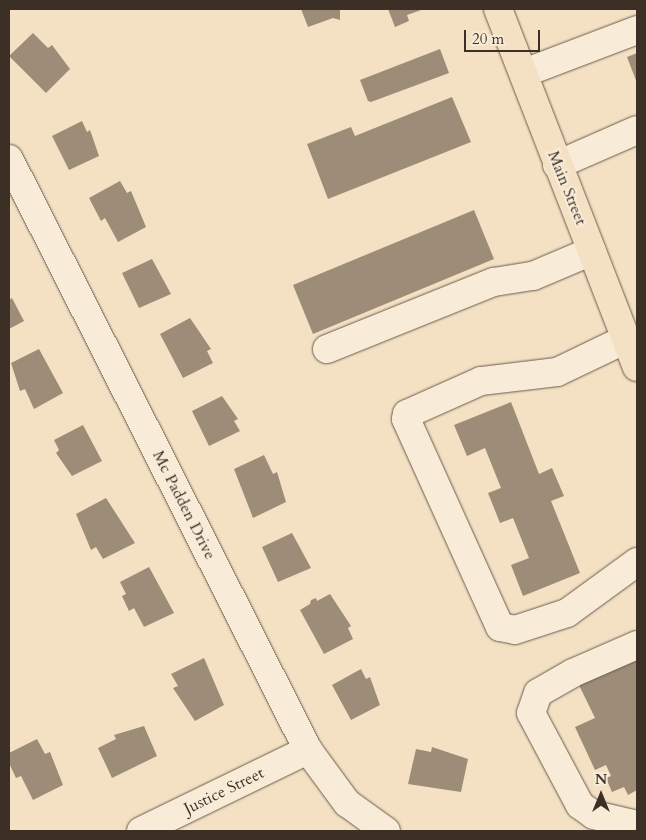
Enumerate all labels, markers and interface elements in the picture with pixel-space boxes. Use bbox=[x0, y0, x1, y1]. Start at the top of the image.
scale bar bbox=[466, 20, 542, 52]
text: 20 m bbox=[472, 29, 504, 49]
street label: Main Street bbox=[543, 148, 591, 228]
street label: Mc Padden Drive bbox=[148, 447, 220, 563]
street label: Justice Street bbox=[181, 763, 267, 819]
north arrow bbox=[576, 770, 626, 820]
text: N bbox=[595, 770, 607, 789]

